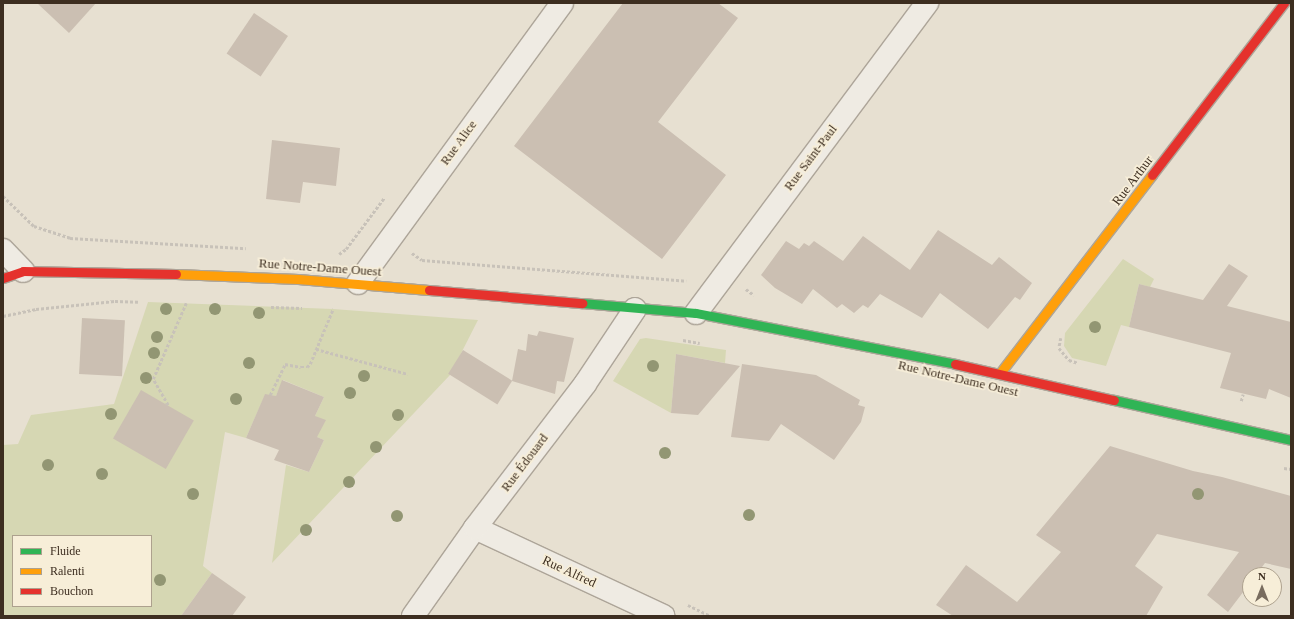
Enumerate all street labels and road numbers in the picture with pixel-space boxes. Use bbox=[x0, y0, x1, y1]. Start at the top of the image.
street label: Rue Alice bbox=[437, 117, 481, 169]
street label: Rue Saint-Paul bbox=[781, 122, 841, 194]
street label: Rue Arthur bbox=[1109, 153, 1157, 209]
street label: Rue Notre-Dame Ouest bbox=[258, 256, 382, 280]
street label: Rue Notre-Dame Ouest bbox=[896, 358, 1020, 400]
street label: Rue Édouard bbox=[498, 431, 552, 495]
street label: Rue Alfred bbox=[539, 553, 599, 591]

